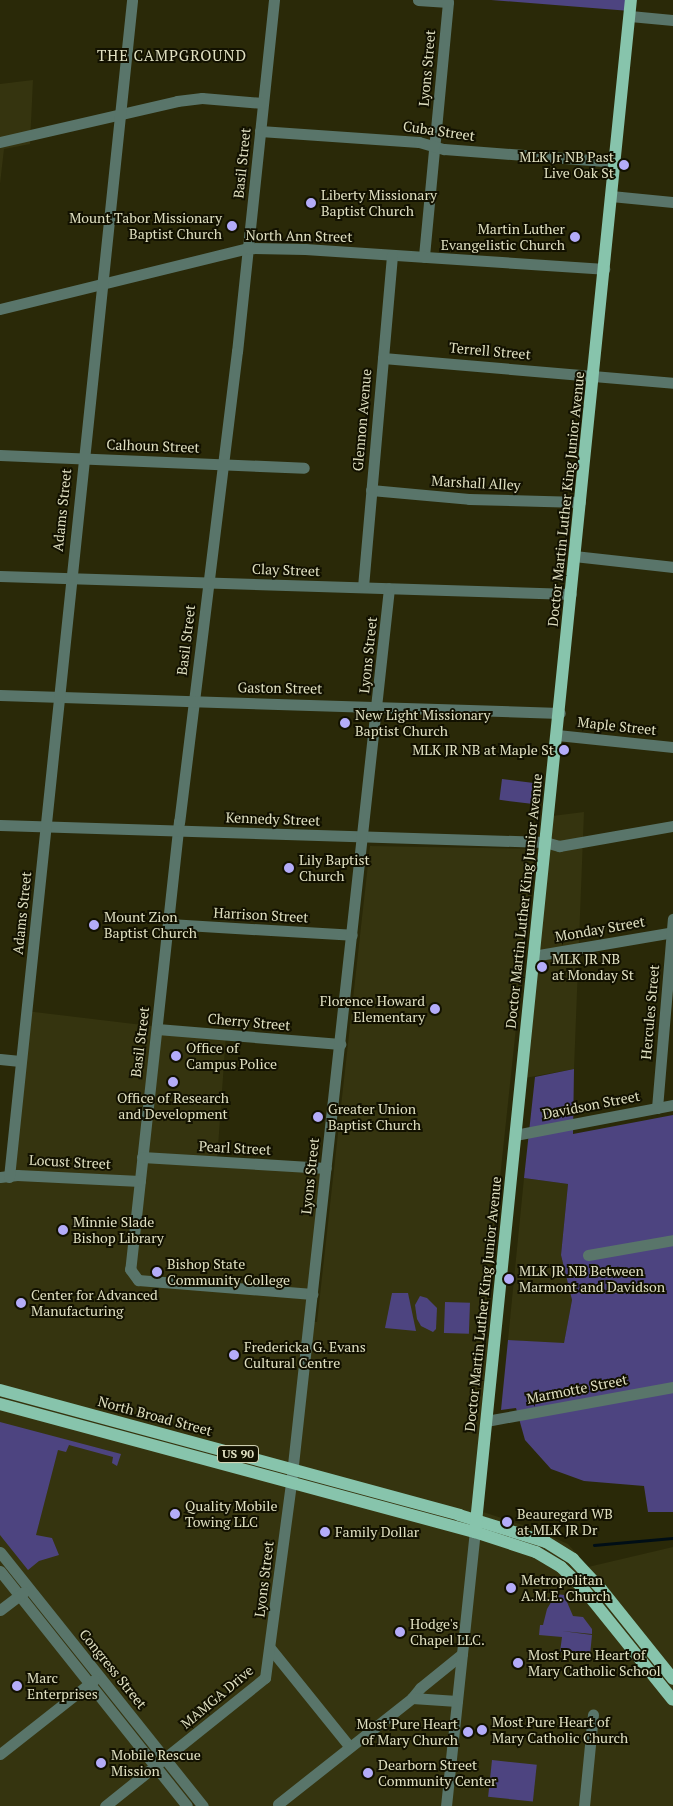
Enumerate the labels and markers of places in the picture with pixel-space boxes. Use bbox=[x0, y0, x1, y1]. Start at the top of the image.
place label: MLK Jr NB Past Live Oak St bbox=[519, 149, 614, 182]
marker: MLK Jr NB Past Live Oak St bbox=[618, 159, 630, 171]
place label: Liberty Missionary Baptist Church bbox=[321, 187, 437, 220]
marker: Liberty Missionary Baptist Church bbox=[305, 197, 317, 209]
place label: Mount Tabor Missionary Baptist Church bbox=[69, 210, 222, 242]
marker: Mount Tabor Missionary Baptist Church bbox=[226, 220, 238, 232]
place label: Martin Luther Evangelistic Church bbox=[441, 221, 565, 253]
marker: Martin Luther Evangelistic Church bbox=[569, 231, 581, 243]
place label: New Light Missionary Baptist Church bbox=[355, 707, 490, 740]
marker: New Light Missionary Baptist Church bbox=[339, 717, 351, 729]
place label: MLK JR NB at Maple St bbox=[412, 742, 554, 758]
marker: MLK JR NB at Maple St bbox=[558, 744, 570, 756]
place label: Lily Baptist Church bbox=[299, 852, 370, 884]
marker: Lily Baptist Church bbox=[283, 862, 295, 874]
place label: Mount Zion Baptist Church bbox=[104, 909, 197, 942]
marker: Mount Zion Baptist Church bbox=[88, 919, 100, 931]
place label: MLK JR NB at Monday St bbox=[552, 951, 634, 984]
marker: MLK JR NB at Monday St bbox=[536, 961, 548, 973]
place label: Florence Howard Elementary bbox=[320, 993, 425, 1026]
marker: Florence Howard Elementary bbox=[429, 1003, 441, 1015]
place label: Office of Campus Police bbox=[186, 1040, 277, 1072]
marker: Office of Campus Police bbox=[170, 1050, 182, 1062]
marker: Office of Research and Development bbox=[167, 1076, 179, 1088]
place label: Office of Research and Development bbox=[117, 1090, 229, 1122]
place label: Greater Union Baptist Church bbox=[328, 1101, 421, 1134]
marker: Greater Union Baptist Church bbox=[312, 1111, 324, 1123]
place label: Minnie Slade Bishop Library bbox=[73, 1214, 164, 1246]
marker: Minnie Slade Bishop Library bbox=[57, 1224, 69, 1236]
place label: Bishop State Community College bbox=[167, 1256, 290, 1288]
place label: MLK JR NB Between Marmont and Davidson bbox=[519, 1263, 665, 1295]
marker: Bishop State Community College bbox=[151, 1266, 163, 1278]
marker: MLK JR NB Between Marmont and Davidson bbox=[503, 1273, 515, 1285]
place label: Center for Advanced Manufacturing bbox=[31, 1287, 158, 1320]
marker: Center for Advanced Manufacturing bbox=[15, 1297, 27, 1309]
place label: Fredericka G. Evans Cultural Centre bbox=[244, 1339, 366, 1371]
marker: Fredericka G. Evans Cultural Centre bbox=[228, 1349, 240, 1361]
place label: Quality Mobile Towing LLC bbox=[185, 1498, 278, 1530]
place label: Beauregard WB at MLK JR Dr bbox=[517, 1506, 613, 1538]
marker: Quality Mobile Towing LLC bbox=[169, 1508, 181, 1520]
marker: Beauregard WB at MLK JR Dr bbox=[501, 1516, 513, 1528]
place label: Family Dollar bbox=[335, 1524, 419, 1540]
marker: Family Dollar bbox=[319, 1526, 331, 1538]
place label: Metropolitan A.M.E. Church bbox=[521, 1572, 611, 1604]
marker: Metropolitan A.M.E. Church bbox=[505, 1582, 517, 1594]
place label: Hodge's Chapel LLC. bbox=[410, 1616, 485, 1648]
marker: Hodge's Chapel LLC. bbox=[394, 1626, 406, 1638]
place label: Most Pure Heart of Mary Catholic School bbox=[528, 1647, 661, 1680]
marker: Most Pure Heart of Mary Catholic School bbox=[512, 1657, 524, 1669]
place label: Marc Enterprises bbox=[27, 1670, 98, 1702]
marker: Marc Enterprises bbox=[11, 1680, 23, 1692]
place label: Most Pure Heart of Mary Catholic Church bbox=[492, 1714, 628, 1746]
place label: Most Pure Heart of Mary Church bbox=[356, 1716, 458, 1748]
marker: Most Pure Heart of Mary Catholic Church bbox=[476, 1724, 488, 1736]
marker: Most Pure Heart of Mary Church bbox=[462, 1726, 474, 1738]
place label: Mobile Rescue Mission bbox=[111, 1747, 201, 1780]
marker: Mobile Rescue Mission bbox=[95, 1757, 107, 1769]
place label: Dearborn Street Community Center bbox=[378, 1757, 496, 1790]
marker: Dearborn Street Community Center bbox=[362, 1767, 374, 1779]

